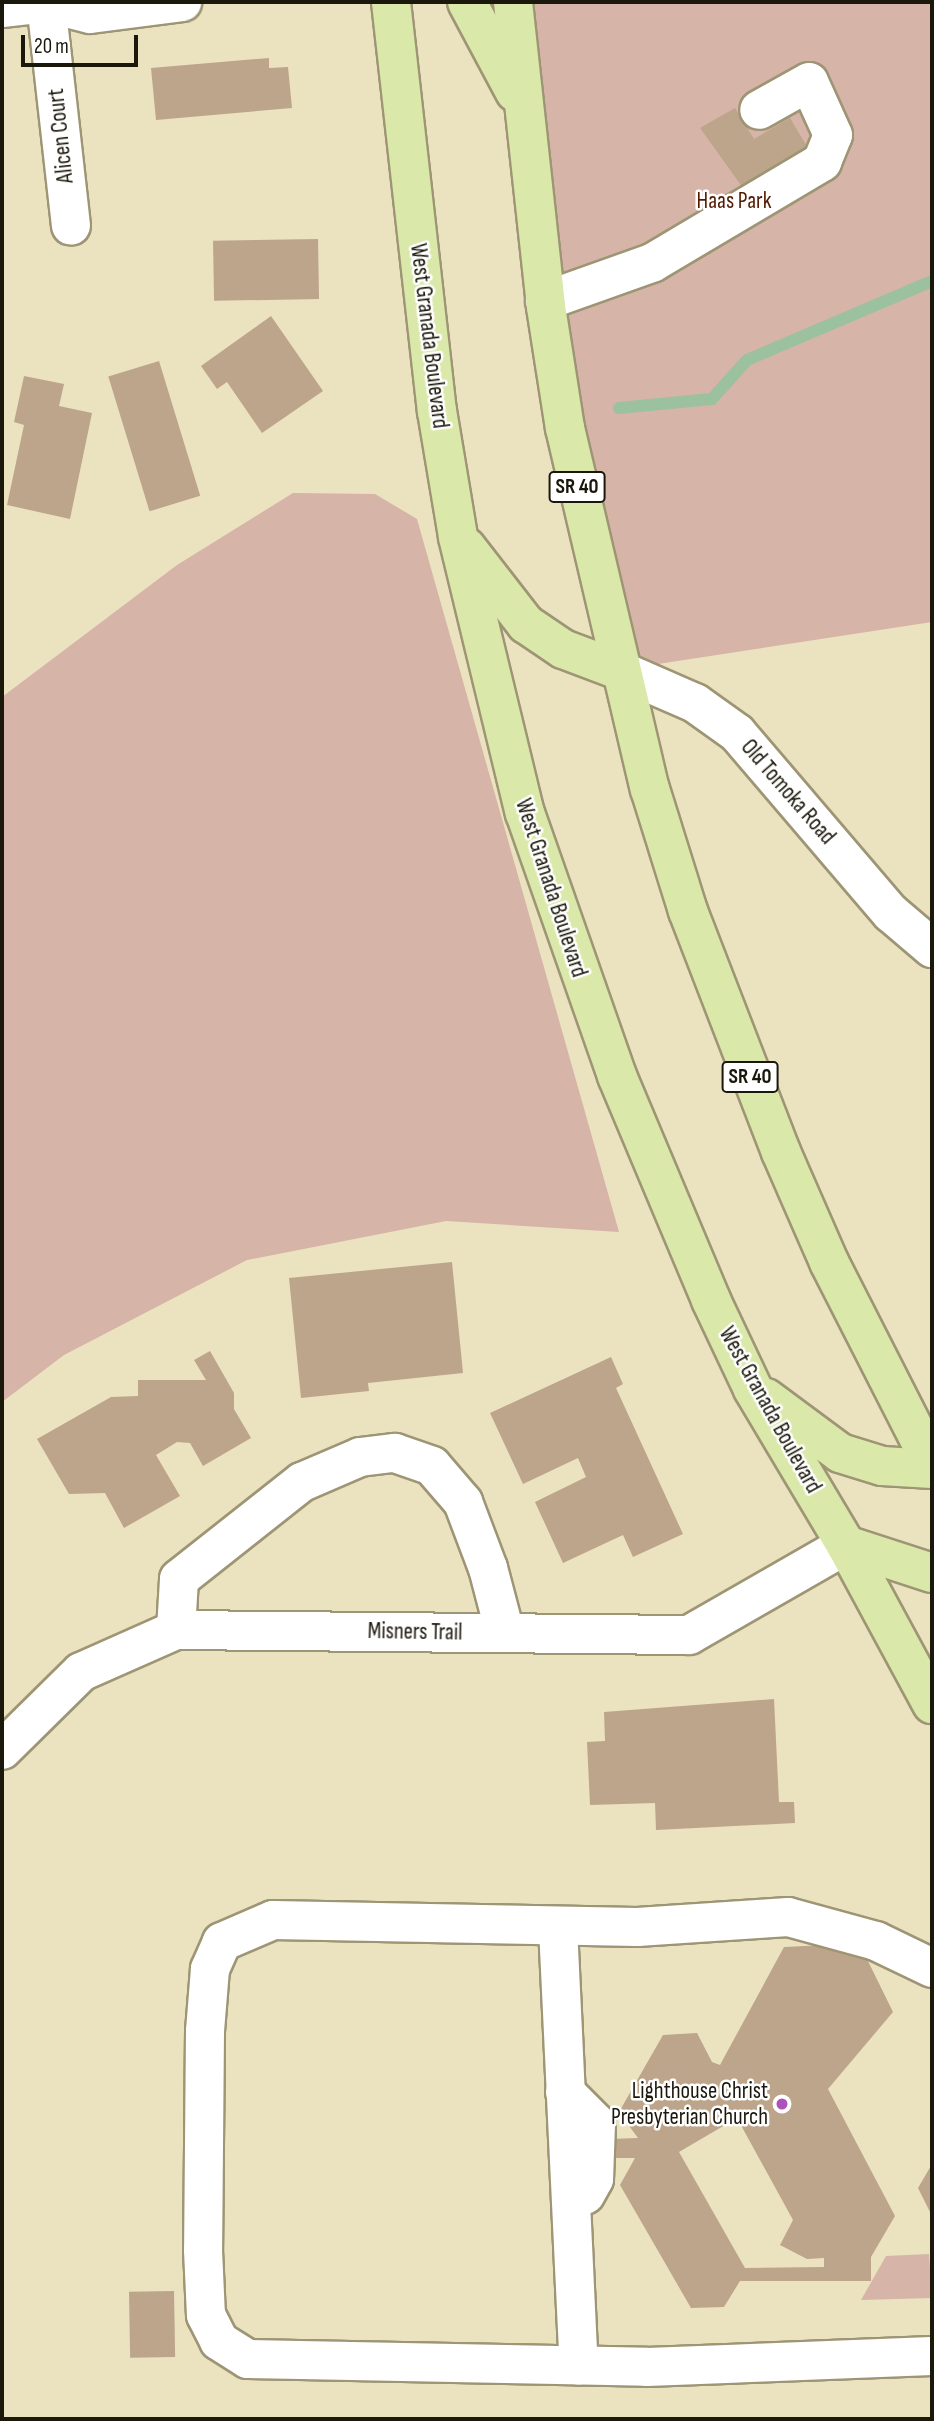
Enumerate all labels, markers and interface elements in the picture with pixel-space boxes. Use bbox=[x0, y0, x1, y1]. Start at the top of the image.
scale bar bbox=[24, 21, 142, 65]
text: 20 m bbox=[34, 34, 69, 59]
street label: Alicen Court bbox=[42, 87, 80, 185]
park label: Haas Park bbox=[697, 187, 771, 215]
street label: West Granada Boulevard bbox=[404, 242, 454, 430]
road number: SR 40 bbox=[547, 470, 607, 504]
street label: Old Tomoka Road bbox=[735, 734, 841, 850]
street label: West Granada Boulevard bbox=[509, 795, 593, 981]
road number: SR 40 bbox=[720, 1060, 780, 1094]
street label: West Granada Boulevard bbox=[713, 1322, 827, 1498]
street label: Misners Trail bbox=[367, 1617, 463, 1647]
place label: Lighthouse Christ Presbyterian Church bbox=[611, 2077, 768, 2131]
marker: Lighthouse Christ Presbyterian Church bbox=[774, 2096, 790, 2112]

